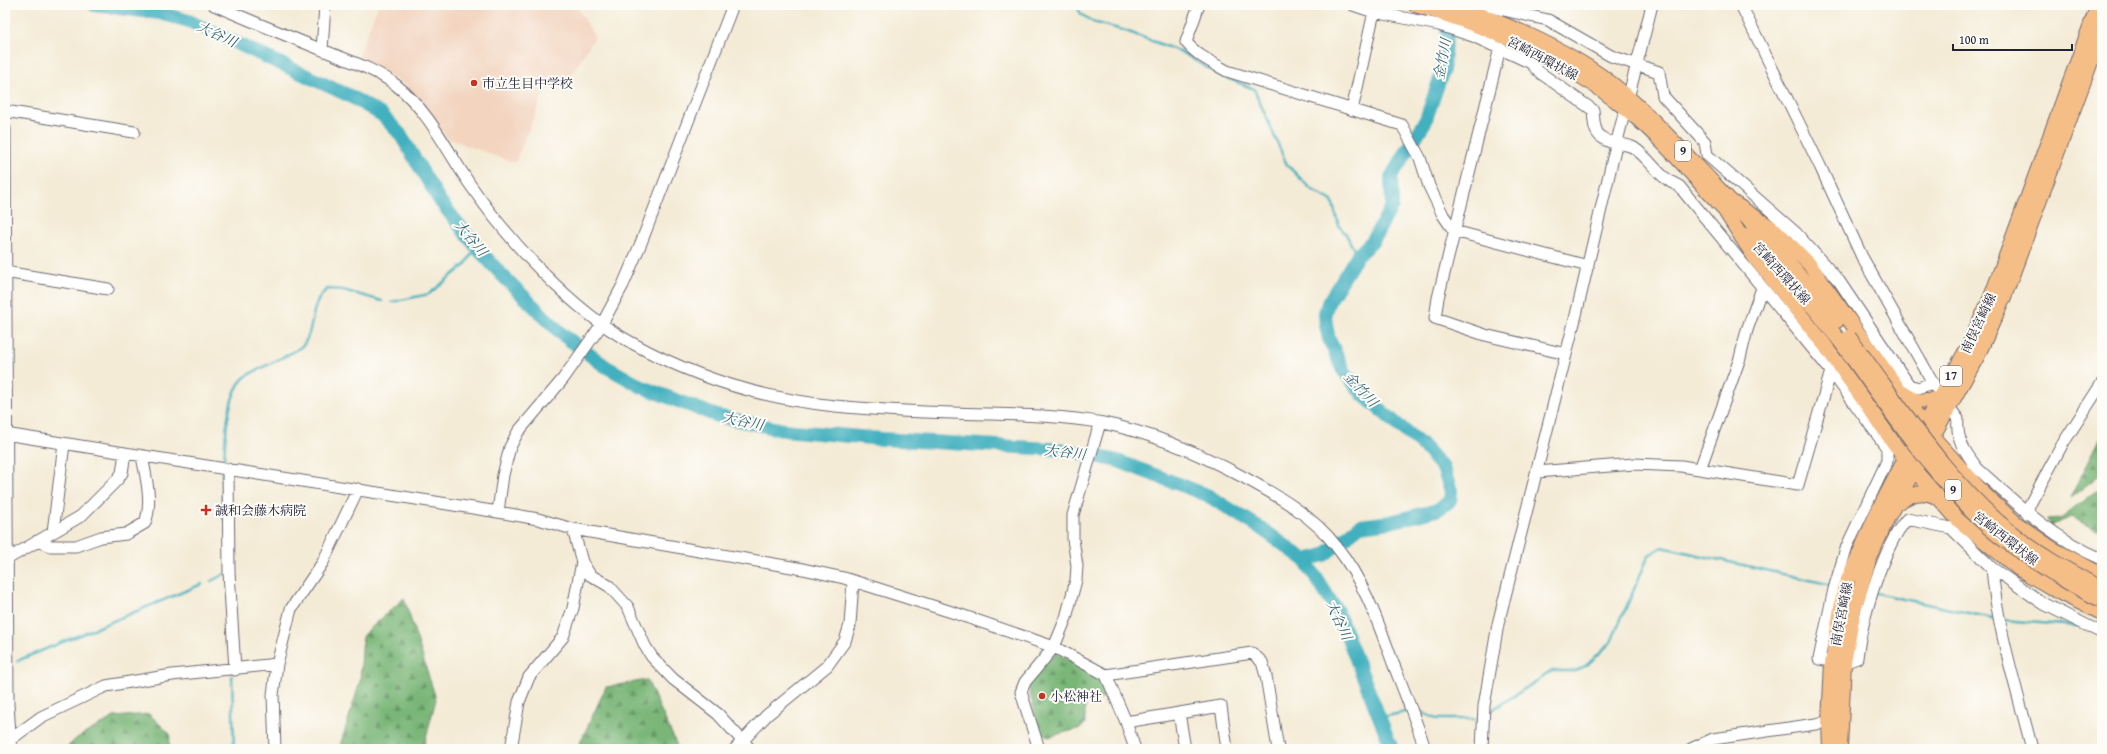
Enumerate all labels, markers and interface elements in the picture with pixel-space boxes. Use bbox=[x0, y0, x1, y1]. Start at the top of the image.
water label: 大谷川 bbox=[194, 16, 242, 53]
scale bar bbox=[1953, 26, 2072, 52]
text: 100 m bbox=[1959, 31, 1989, 48]
street label: 宮崎西環状線 bbox=[1504, 32, 1582, 85]
water label: 金竹川 bbox=[1429, 35, 1456, 81]
place label: 市立生目中学校 bbox=[482, 74, 573, 93]
marker: 市立生目中学校 bbox=[469, 78, 479, 88]
road number: 9 bbox=[1675, 141, 1691, 161]
water label: 大谷川 bbox=[450, 215, 493, 262]
street label: 宮崎西環状線 bbox=[1748, 238, 1815, 309]
street label: 南俣宮崎線 bbox=[1956, 290, 2001, 357]
road number: 17 bbox=[1940, 366, 1962, 386]
water label: 金竹川 bbox=[1339, 367, 1384, 413]
water label: 大谷川 bbox=[720, 407, 768, 436]
water label: 大谷川 bbox=[1043, 440, 1089, 465]
road number: 9 bbox=[1945, 480, 1961, 500]
place label: 誠和会藤木病院 bbox=[215, 501, 306, 520]
marker: 誠和会藤木病院 bbox=[200, 504, 212, 516]
street label: 宮崎西環状線 bbox=[1969, 507, 2042, 570]
street label: 南俣宮崎線 bbox=[1826, 580, 1857, 648]
water label: 大谷川 bbox=[1321, 597, 1358, 645]
place label: 小松神社 bbox=[1050, 687, 1102, 706]
marker: 小松神社 bbox=[1037, 691, 1047, 701]

